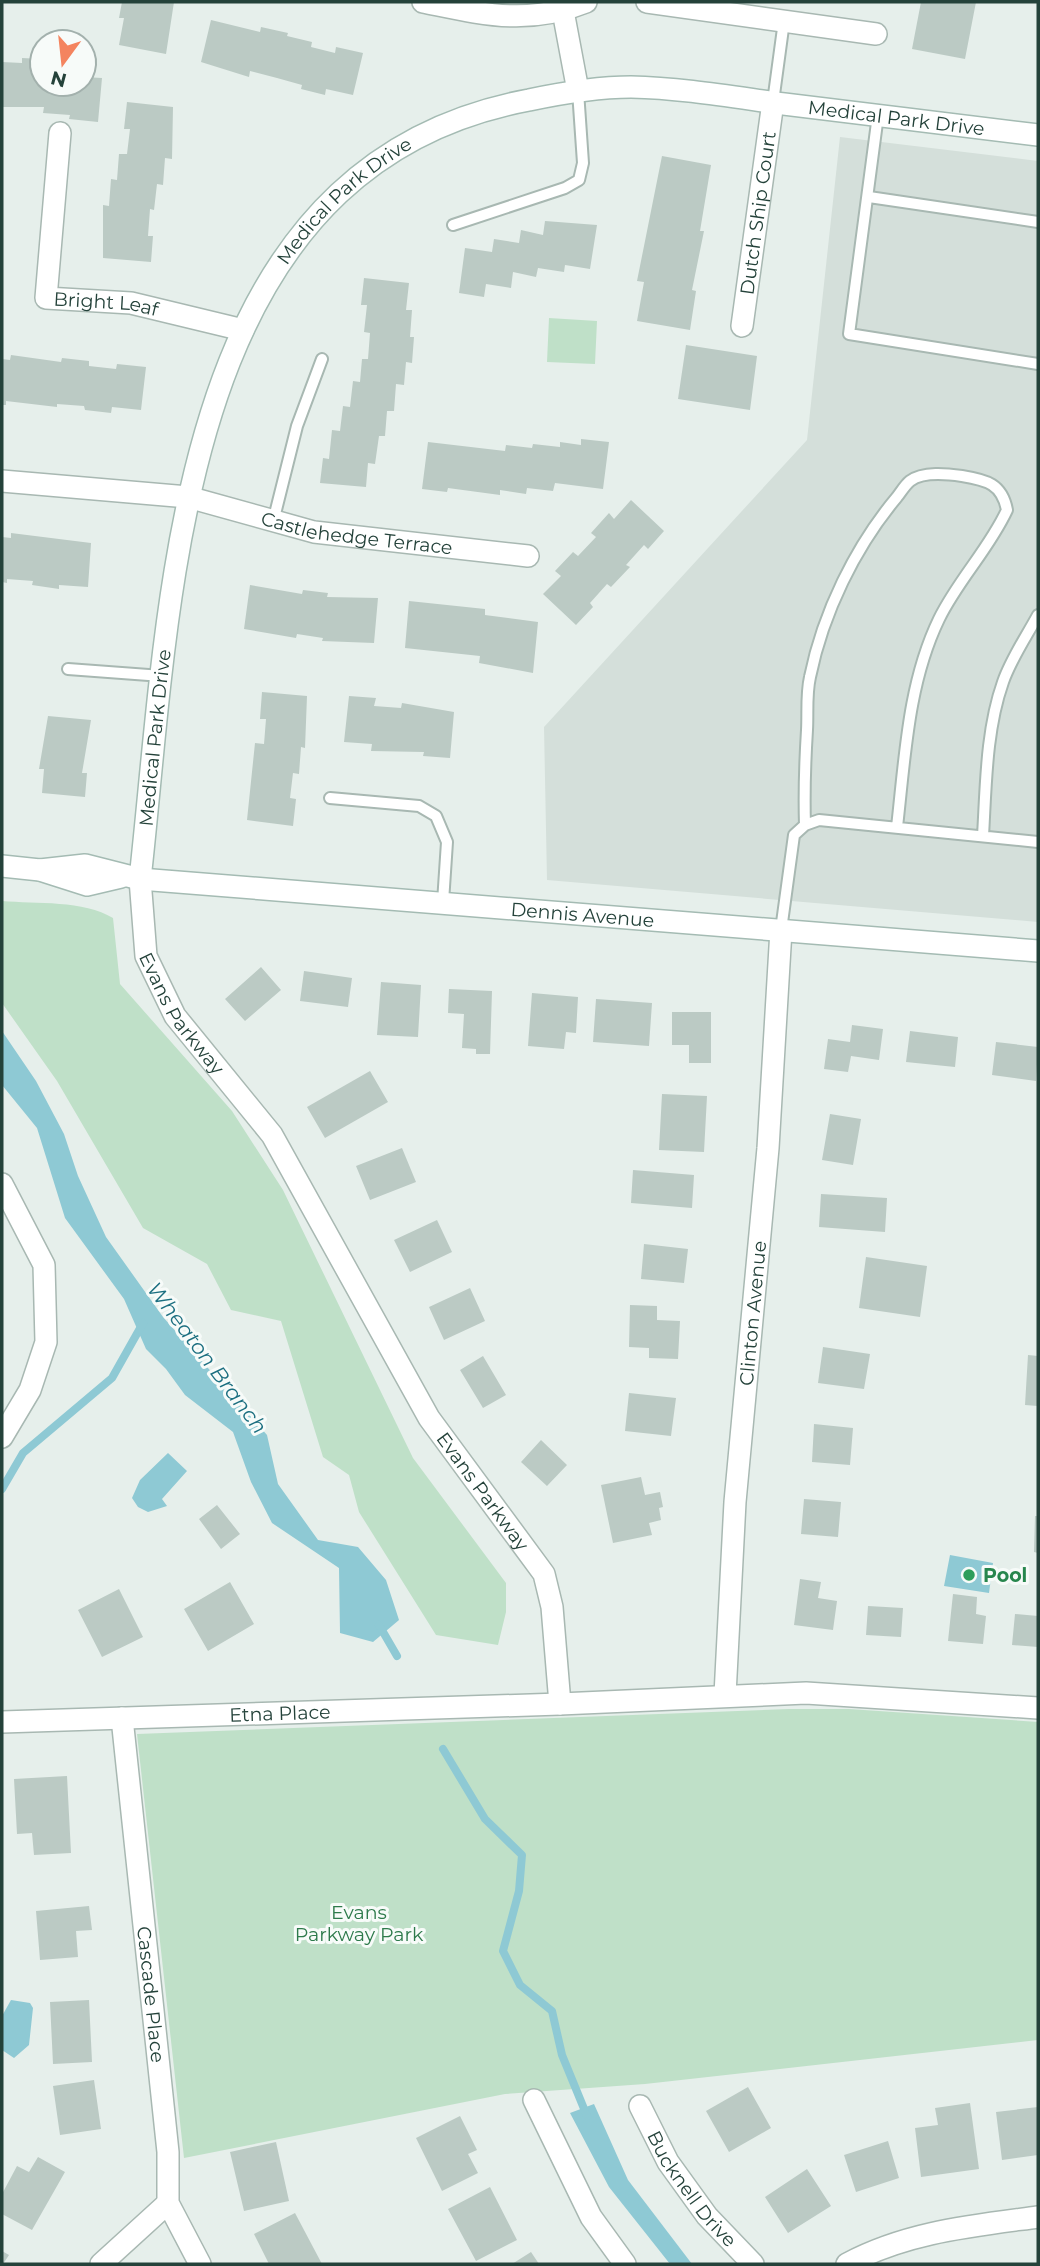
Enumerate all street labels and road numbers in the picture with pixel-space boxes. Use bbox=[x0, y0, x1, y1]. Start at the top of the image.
street label: Medical Park Drive bbox=[807, 96, 986, 140]
street label: Dutch Ship Court bbox=[735, 129, 781, 297]
street label: Medical Park Drive bbox=[272, 132, 416, 269]
street label: Bright Leaf bbox=[53, 287, 162, 322]
street label: Castlehedge Terrace bbox=[258, 507, 454, 559]
street label: Medical Park Drive bbox=[135, 648, 176, 828]
street label: Dennis Avenue bbox=[510, 898, 655, 932]
street label: Evans Parkway bbox=[134, 949, 229, 1080]
street label: Clinton Avenue bbox=[735, 1240, 771, 1387]
street label: Evans Parkway bbox=[431, 1428, 534, 1556]
street label: Etna Place bbox=[229, 1700, 331, 1727]
street label: Cascade Place bbox=[132, 1925, 169, 2064]
street label: Bucknell Drive bbox=[642, 2127, 741, 2252]

